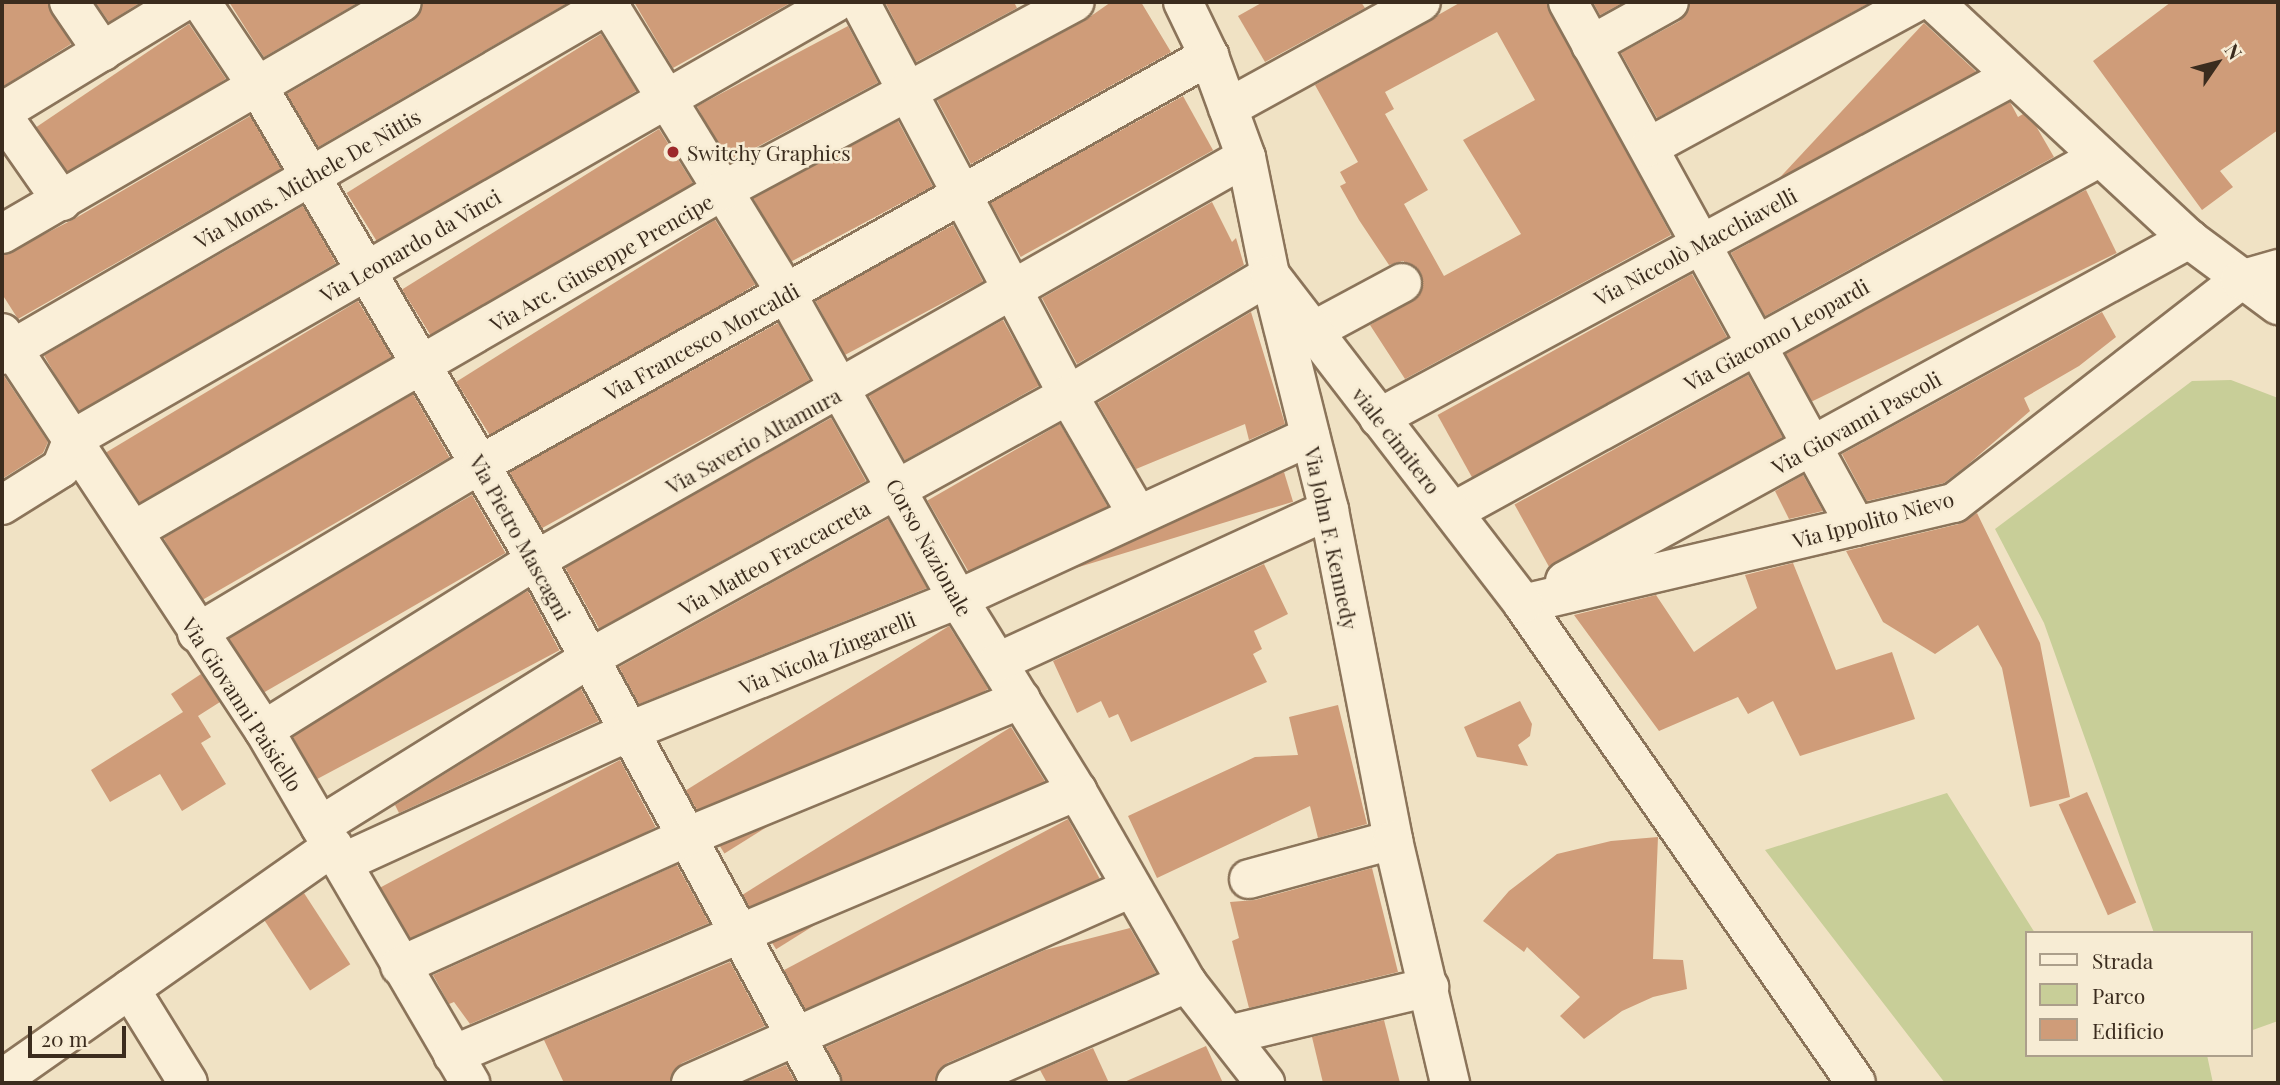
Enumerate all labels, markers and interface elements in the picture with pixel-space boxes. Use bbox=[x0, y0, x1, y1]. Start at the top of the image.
north arrow bbox=[2182, 28, 2252, 98]
text: N bbox=[2220, 38, 2249, 64]
street label: Via Mons. Michele De Nittis bbox=[189, 103, 425, 253]
place label: Switchy Graphics bbox=[687, 139, 851, 165]
marker: Switchy Graphics bbox=[665, 144, 681, 160]
street label: Via Niccolò Macchiavelli bbox=[1589, 182, 1801, 310]
street label: Via Leonardo da Vinci bbox=[315, 183, 505, 307]
street label: Via Arc. Giuseppe Prencipe bbox=[485, 188, 717, 336]
street label: Via Giacomo Leopardi bbox=[1679, 273, 1873, 395]
street label: Via Francesco Morcaldi bbox=[599, 277, 803, 405]
street label: Via Giovanni Pascoli bbox=[1767, 365, 1945, 479]
street label: Via Saverio Altamura bbox=[661, 381, 845, 499]
street label: viale cimitero bbox=[1348, 382, 1446, 498]
street label: Via John F. Kennedy bbox=[1300, 444, 1364, 632]
street label: Via Pietro Mascagni bbox=[465, 450, 577, 624]
street label: Corso Nazionale bbox=[882, 474, 978, 620]
street label: Via Ippolito Nievo bbox=[1789, 485, 1957, 553]
street label: Via Matteo Fraccacreta bbox=[674, 494, 874, 620]
street label: Via Nicola Zingarelli bbox=[735, 605, 919, 699]
street label: Via Giovanni Paisiello bbox=[177, 612, 309, 796]
legend bbox=[2024, 931, 2252, 1057]
text: Strada bbox=[2092, 946, 2153, 974]
text: Parco bbox=[2092, 981, 2145, 1009]
scale bar bbox=[32, 1012, 130, 1056]
text: Edificio bbox=[2092, 1016, 2164, 1044]
text: 20 m bbox=[41, 1024, 88, 1052]

